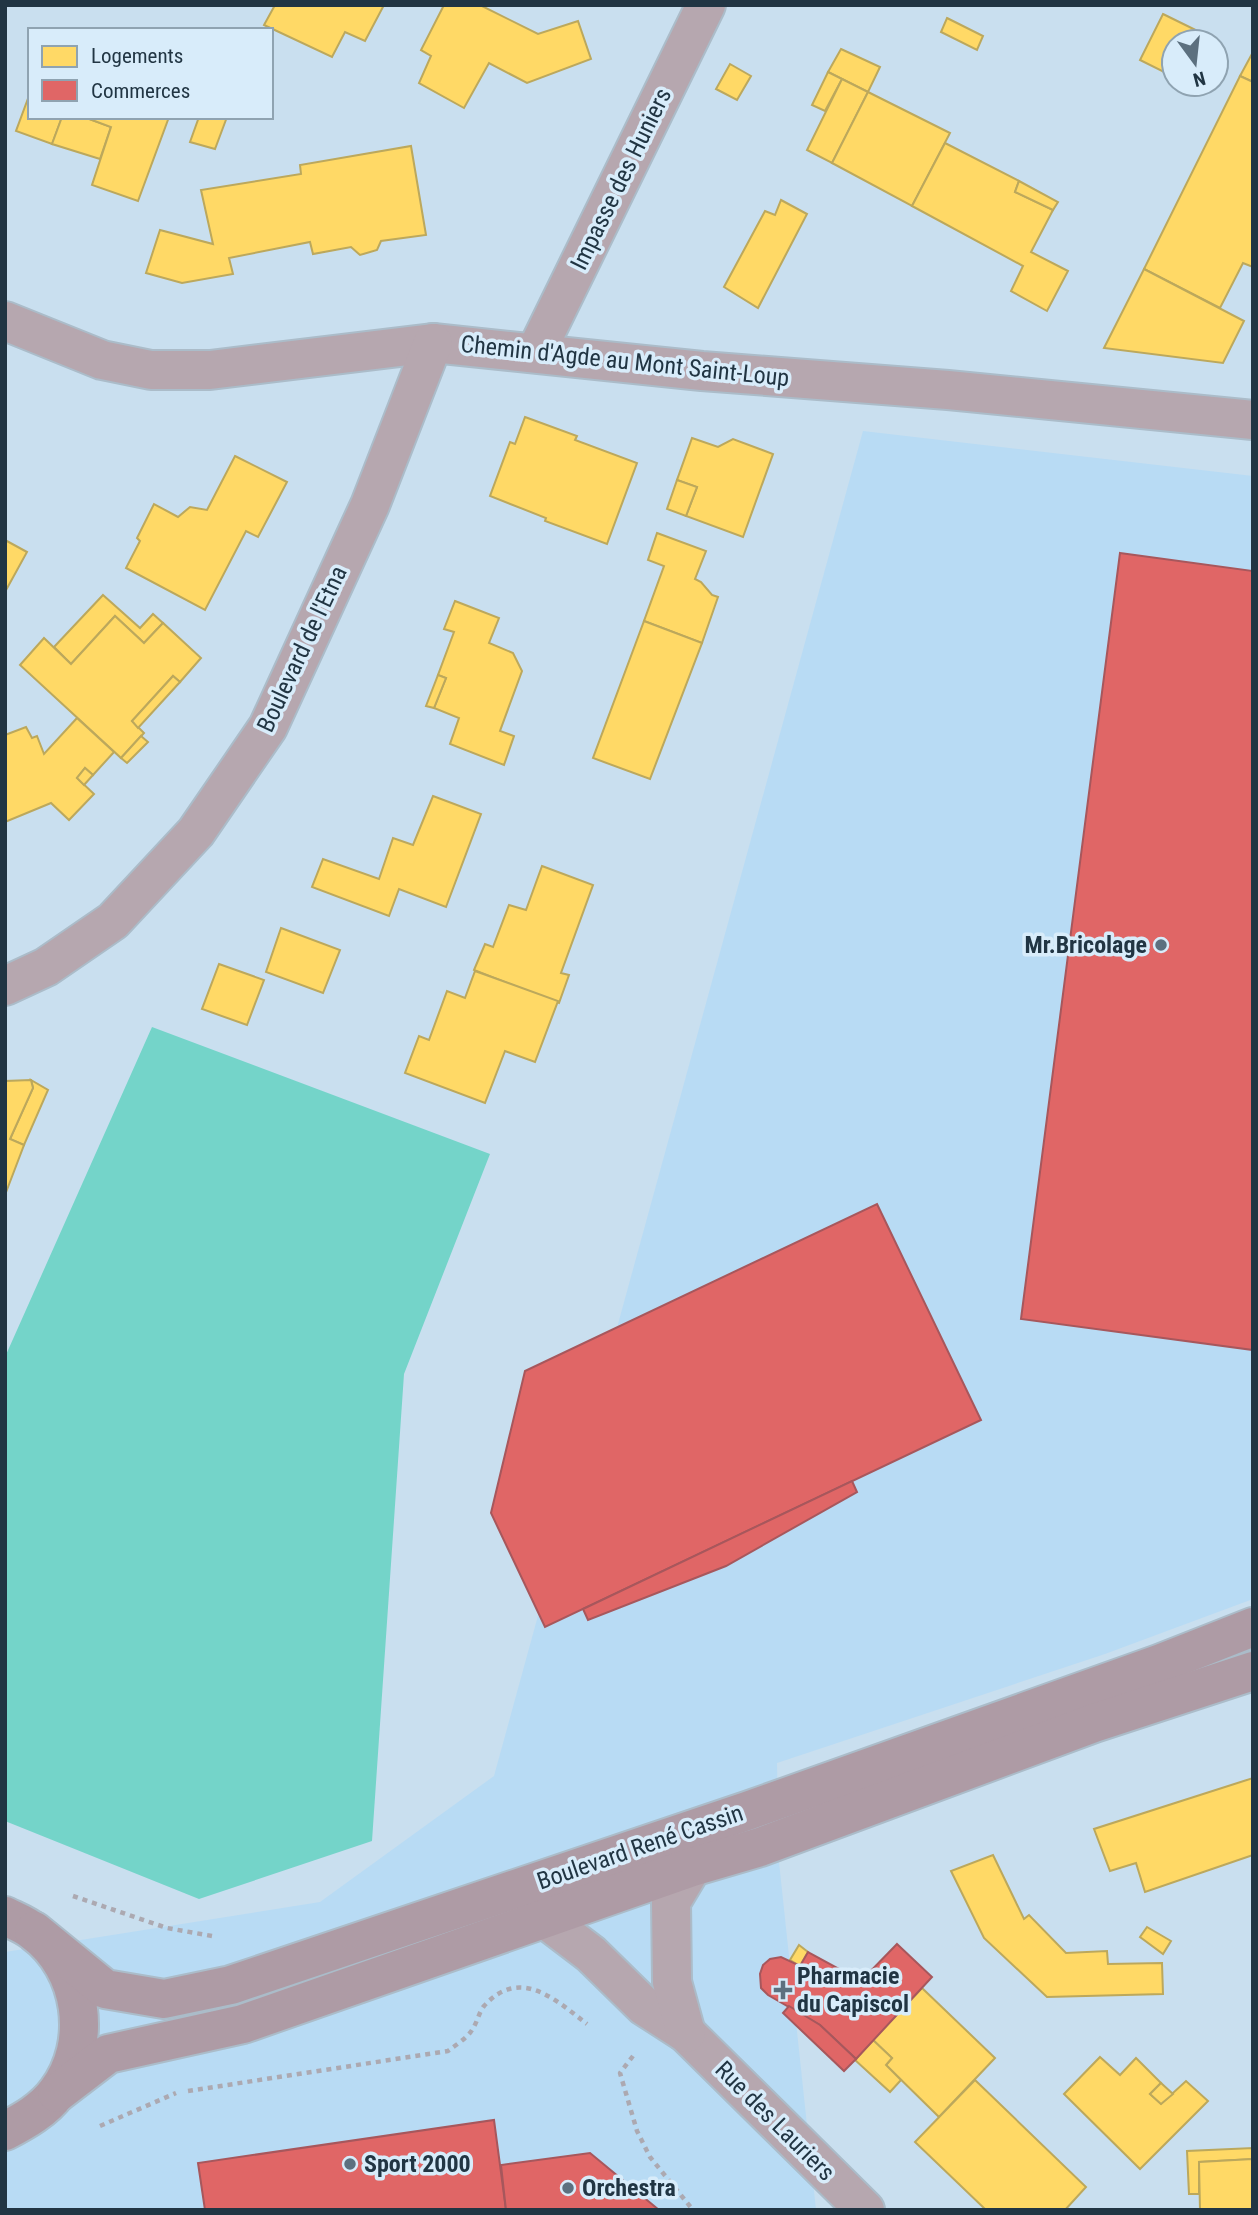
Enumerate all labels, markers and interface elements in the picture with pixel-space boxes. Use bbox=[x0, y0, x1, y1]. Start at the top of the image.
legend bbox=[28, 28, 273, 119]
north arrow bbox=[1160, 28, 1230, 98]
text: Logements bbox=[91, 44, 183, 68]
text: N bbox=[1191, 66, 1208, 92]
text: Commerces bbox=[91, 79, 190, 103]
street label: Impasse des Huniers bbox=[565, 84, 677, 274]
street label: Chemin d'Agde au Mont Saint-Loup bbox=[459, 330, 791, 392]
street label: Boulevard de l'Etna bbox=[251, 562, 353, 736]
place label: Mr.Bricolage bbox=[1025, 931, 1147, 959]
marker: Mr.Bricolage bbox=[1153, 937, 1169, 953]
street label: Boulevard René Cassin bbox=[533, 1799, 747, 1895]
place label: Pharmacie du Capiscol bbox=[797, 1962, 909, 2018]
marker: Pharmacie du Capiscol bbox=[775, 1982, 791, 1998]
street label: Rue des Lauriers bbox=[709, 2055, 841, 2187]
place label: Sport 2000 bbox=[364, 2150, 471, 2178]
marker: Sport 2000 bbox=[342, 2156, 358, 2172]
place label: Orchestra bbox=[582, 2174, 676, 2202]
marker: Orchestra bbox=[560, 2180, 576, 2196]

